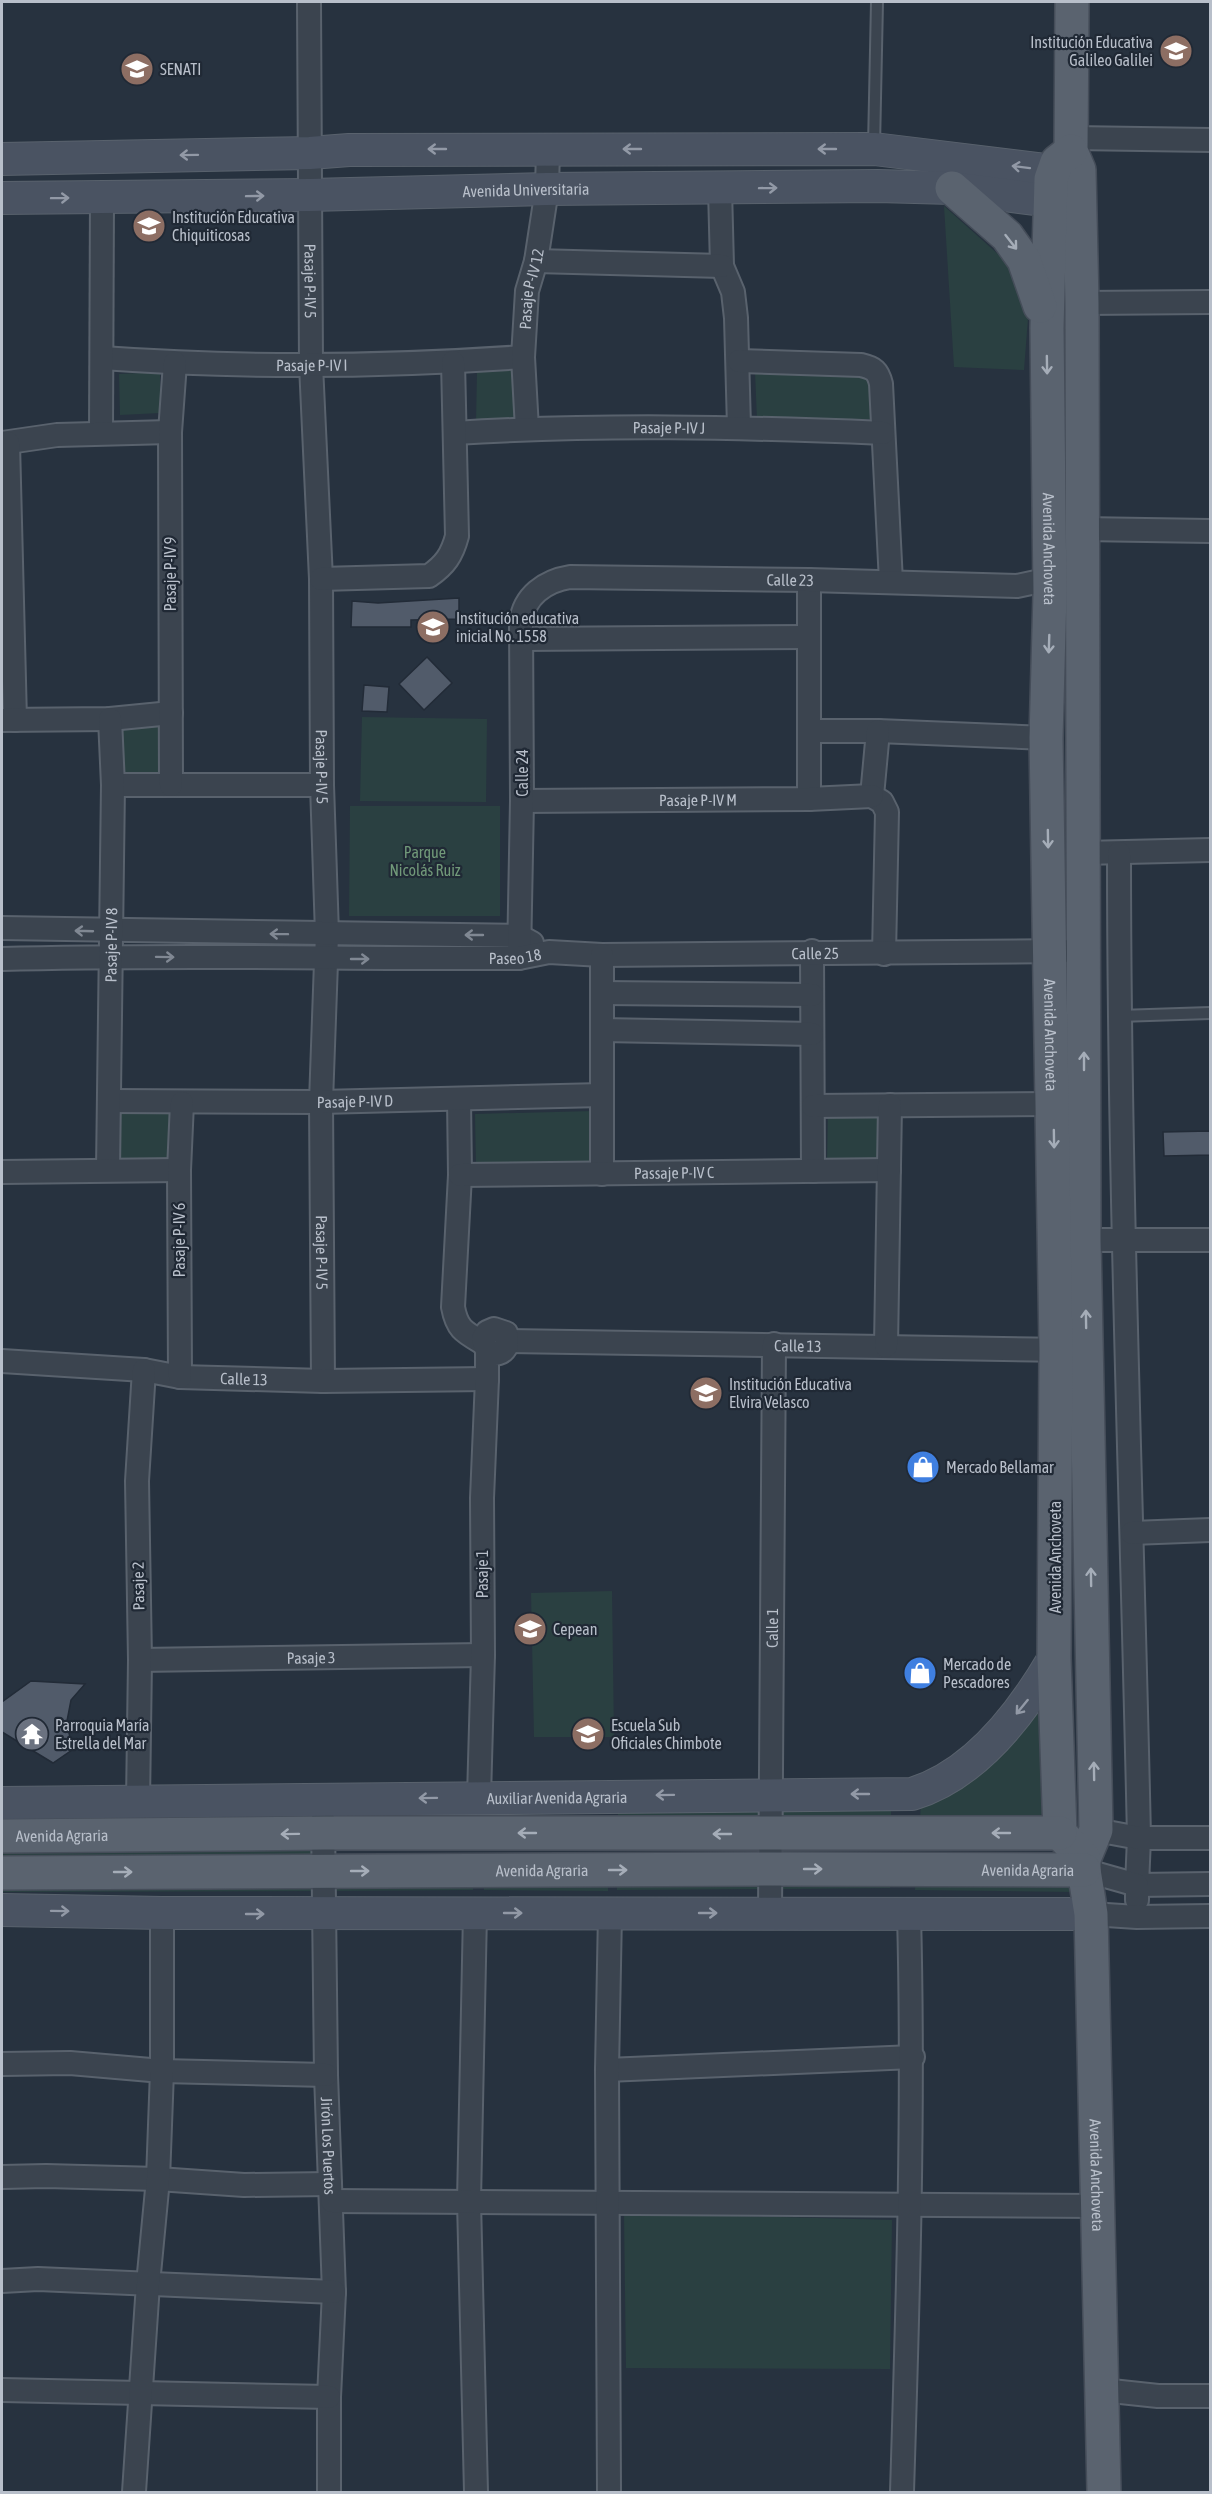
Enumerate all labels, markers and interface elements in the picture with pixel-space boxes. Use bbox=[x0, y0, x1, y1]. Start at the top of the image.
place label: Institución Educativa Galileo Galilei bbox=[1030, 33, 1153, 69]
school or university icon: Institución Educativa Galileo Galilei bbox=[1158, 33, 1194, 69]
school or university icon: SENATI bbox=[119, 51, 155, 87]
place label: SENATI bbox=[160, 60, 201, 78]
one-way arrow bbox=[427, 143, 447, 155]
one-way arrow bbox=[622, 143, 642, 155]
one-way arrow bbox=[817, 143, 837, 155]
one-way arrow bbox=[179, 149, 199, 161]
one-way arrow bbox=[1011, 162, 1031, 173]
street label: Avenida Universitaria bbox=[462, 180, 589, 200]
one-way arrow bbox=[757, 182, 777, 194]
one-way arrow bbox=[244, 190, 264, 202]
one-way arrow bbox=[49, 192, 69, 204]
school or university icon: Institución Educativa Chiquiticosas bbox=[131, 208, 167, 244]
place label: Institución Educativa Chiquiticosas bbox=[172, 208, 295, 245]
one-way arrow bbox=[1004, 234, 1017, 250]
street label: Pasaje P-IV 5 bbox=[300, 244, 320, 318]
street label: Pasaje P-IV 12 bbox=[516, 247, 547, 330]
one-way arrow bbox=[1042, 354, 1053, 374]
street label: Pasaje P-IV I bbox=[276, 356, 348, 375]
street label: Pasaje P-IV J bbox=[633, 418, 705, 437]
street label: Avenida Anchoveta bbox=[1040, 493, 1059, 606]
street label: Pasaje P-IV 9 bbox=[161, 537, 180, 611]
street label: Calle 23 bbox=[766, 570, 814, 589]
school or university icon: Institución educativa inicial No. 1558 bbox=[415, 609, 451, 645]
place label: Institución educativa inicial No. 1558 bbox=[456, 609, 579, 645]
one-way arrow bbox=[1043, 633, 1055, 653]
street label: Pasaje P-IV 5 bbox=[312, 729, 332, 804]
street label: Calle 24 bbox=[513, 749, 531, 797]
street label: Pasaje P-IV M bbox=[659, 791, 737, 810]
one-way arrow bbox=[1042, 828, 1054, 848]
park label: Parque Nicolás Ruiz bbox=[389, 843, 461, 879]
street label: Pasaje P-IV 8 bbox=[101, 908, 121, 983]
one-way arrow bbox=[74, 925, 94, 936]
one-way arrow bbox=[269, 928, 289, 940]
one-way arrow bbox=[464, 930, 484, 941]
street label: Calle 25 bbox=[791, 944, 839, 962]
street label: Paseo 18 bbox=[489, 945, 543, 967]
one-way arrow bbox=[154, 951, 174, 963]
one-way arrow bbox=[349, 953, 369, 965]
street label: Avenida Anchoveta bbox=[1041, 979, 1061, 1091]
one-way arrow bbox=[1078, 1051, 1090, 1071]
street label: Pasaje P-IV D bbox=[317, 1091, 393, 1111]
one-way arrow bbox=[1048, 1128, 1059, 1148]
street label: Passaje P-IV C bbox=[634, 1163, 714, 1183]
street label: Pasaje P-IV 6 bbox=[170, 1203, 189, 1277]
street label: Pasaje P-IV 5 bbox=[312, 1215, 331, 1290]
one-way arrow bbox=[1080, 1309, 1092, 1329]
street label: Calle 13 bbox=[774, 1336, 822, 1355]
street label: Calle 13 bbox=[220, 1369, 268, 1388]
school or university icon: Institución Educativa Elvira Velasco bbox=[688, 1375, 724, 1411]
place label: Institución Educativa Elvira Velasco bbox=[729, 1375, 852, 1411]
shop icon: Mercado Bellamar bbox=[905, 1449, 941, 1485]
place label: Mercado Bellamar bbox=[946, 1458, 1054, 1476]
street label: Avenida Anchoveta bbox=[1046, 1501, 1064, 1613]
street label: Pasaje 1 bbox=[473, 1550, 492, 1598]
street label: Pasaje 2 bbox=[129, 1561, 148, 1611]
one-way arrow bbox=[1085, 1567, 1097, 1587]
street label: Calle 1 bbox=[763, 1608, 781, 1648]
school or university icon: Cepean bbox=[512, 1611, 548, 1647]
place label: Cepean bbox=[553, 1620, 598, 1639]
street label: Pasaje 3 bbox=[286, 1648, 336, 1667]
shop icon: Mercado de Pescadores bbox=[902, 1655, 938, 1691]
place label: Mercado de Pescadores bbox=[943, 1655, 1011, 1691]
one-way arrow bbox=[1015, 1699, 1028, 1715]
temple icon: Parroquia María Estrella del Mar bbox=[14, 1716, 50, 1752]
place label: Parroquia María Estrella del Mar bbox=[55, 1716, 150, 1752]
school or university icon: Escuela Sub Oficiales Chimbote bbox=[570, 1716, 606, 1752]
place label: Escuela Sub Oficiales Chimbote bbox=[611, 1716, 722, 1752]
one-way arrow bbox=[1089, 1762, 1100, 1782]
street label: Auxiliar Avenida Agraria bbox=[486, 1788, 627, 1807]
one-way arrow bbox=[850, 1788, 870, 1800]
one-way arrow bbox=[655, 1790, 675, 1801]
one-way arrow bbox=[418, 1792, 438, 1804]
street label: Avenida Agraria bbox=[16, 1826, 108, 1845]
one-way arrow bbox=[518, 1827, 538, 1839]
one-way arrow bbox=[992, 1827, 1012, 1839]
one-way arrow bbox=[281, 1828, 301, 1840]
one-way arrow bbox=[713, 1828, 733, 1840]
street label: Avenida Agraria bbox=[496, 1861, 588, 1880]
street label: Avenida Agraria bbox=[982, 1861, 1074, 1880]
one-way arrow bbox=[802, 1863, 822, 1875]
one-way arrow bbox=[607, 1864, 627, 1876]
one-way arrow bbox=[349, 1865, 369, 1877]
one-way arrow bbox=[112, 1866, 132, 1878]
one-way arrow bbox=[49, 1905, 69, 1917]
one-way arrow bbox=[502, 1907, 522, 1919]
one-way arrow bbox=[697, 1907, 717, 1919]
one-way arrow bbox=[244, 1908, 264, 1920]
street label: Jirón Los Puertos bbox=[318, 2097, 339, 2195]
street label: Avenida Anchoveta bbox=[1087, 2119, 1107, 2232]

